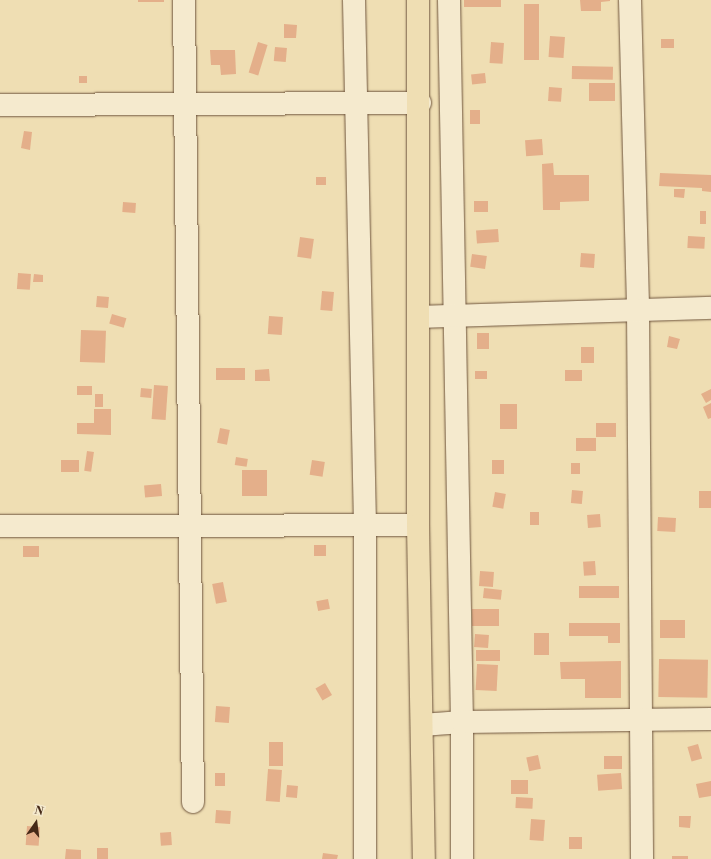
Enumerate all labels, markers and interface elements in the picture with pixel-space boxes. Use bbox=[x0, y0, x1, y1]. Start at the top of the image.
north arrow bbox=[16, 803, 56, 843]
text: N bbox=[33, 804, 45, 819]

